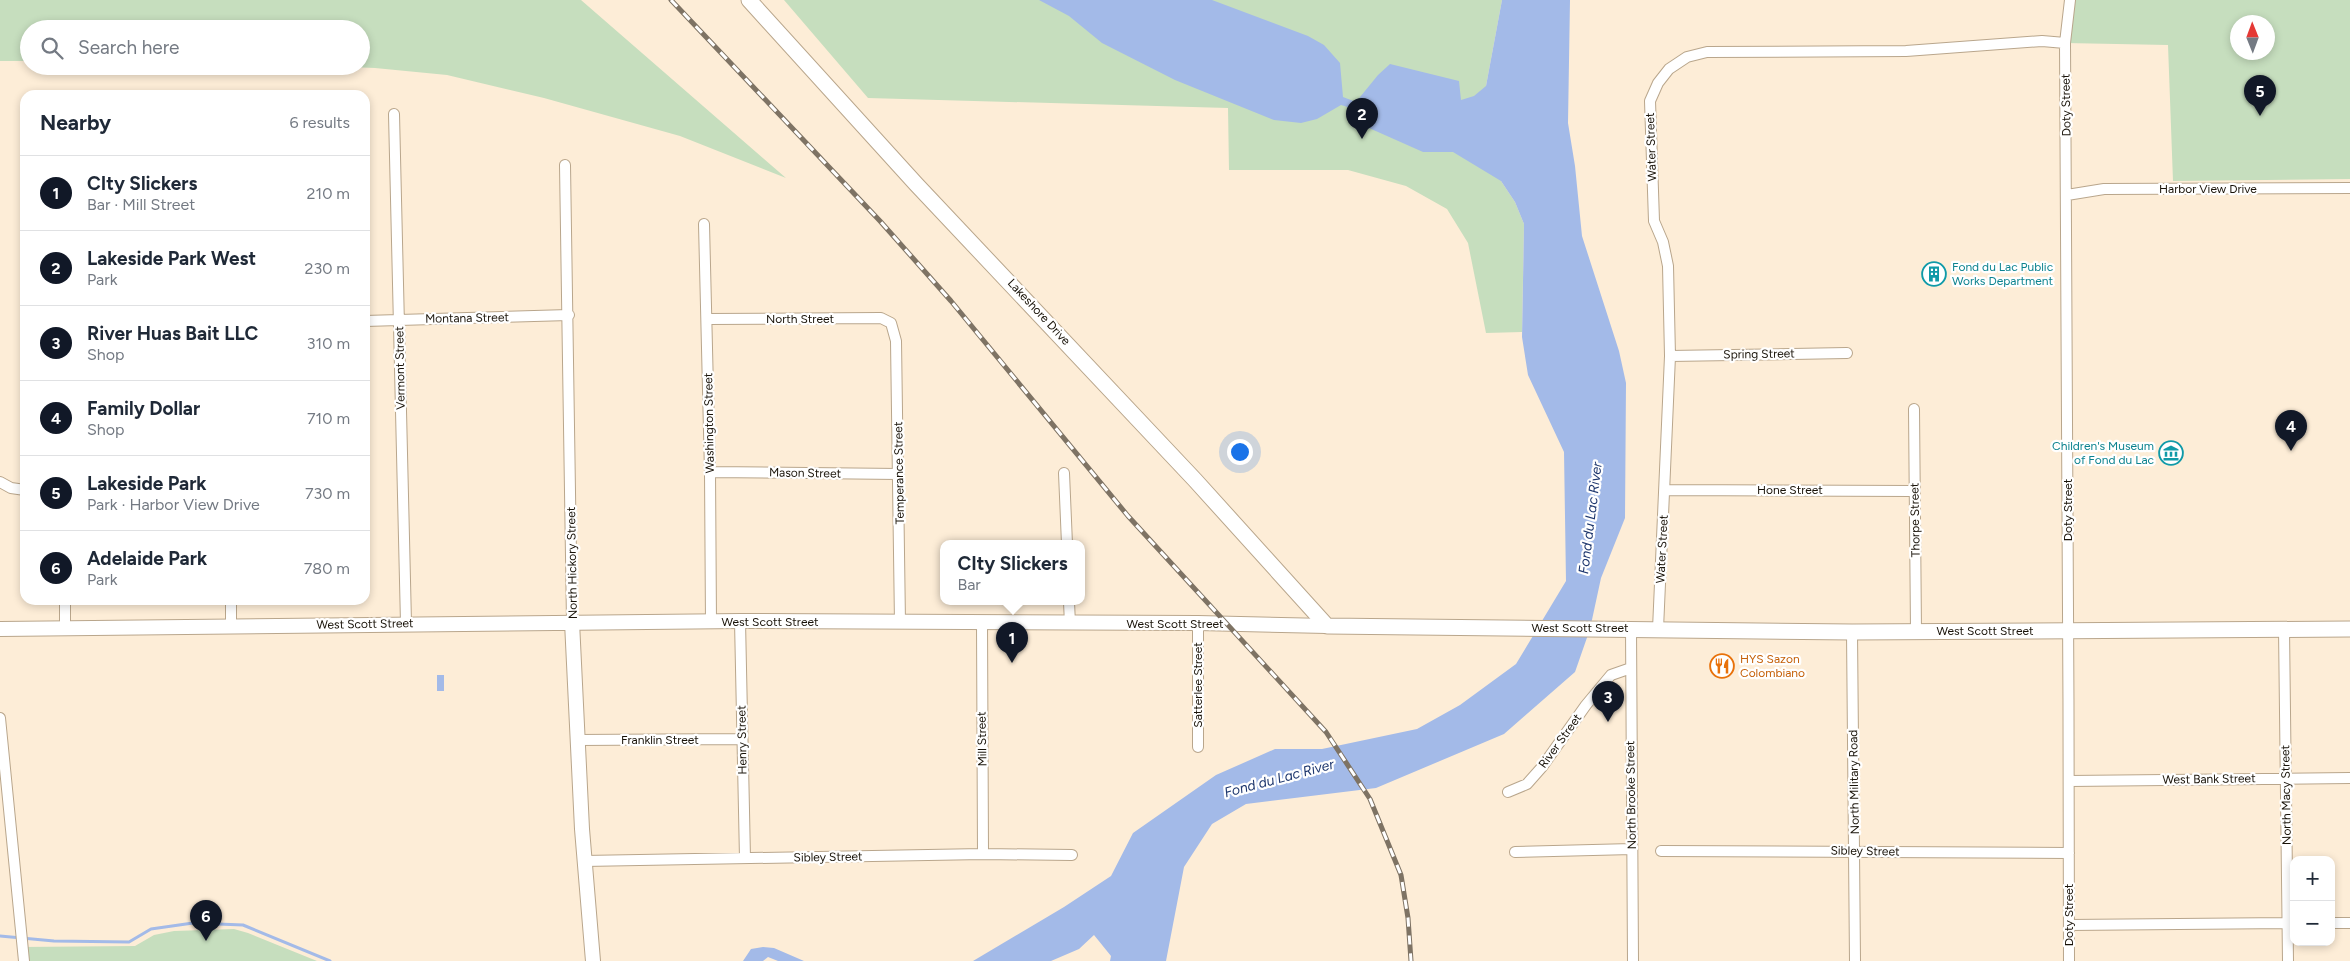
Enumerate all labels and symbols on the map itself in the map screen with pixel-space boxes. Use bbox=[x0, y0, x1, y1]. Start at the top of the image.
north arrow bbox=[2230, 15, 2275, 60]
street label: Doty Street bbox=[2058, 73, 2074, 136]
pin: 5 bbox=[2244, 75, 2276, 116]
pin: 2 bbox=[1346, 98, 1378, 139]
street label: Water Street bbox=[1643, 112, 1659, 182]
street label: Harbor View Drive bbox=[2159, 182, 2257, 196]
place label: Fond du Lac Public Works Department bbox=[1952, 260, 2054, 288]
building icon: Fond du Lac Public Works Department bbox=[1921, 261, 1947, 287]
street label: Lakeshore Drive bbox=[1005, 276, 1073, 348]
street label: Montana Street bbox=[425, 310, 509, 326]
street label: North Street bbox=[766, 312, 835, 326]
street label: Vermont Street bbox=[392, 326, 408, 410]
street label: Spring Street bbox=[1723, 346, 1795, 362]
street label: Washington Street bbox=[701, 372, 717, 473]
pin: 4 bbox=[2275, 410, 2307, 451]
street label: Temperance Street bbox=[891, 421, 907, 525]
your location bbox=[1227, 439, 1253, 465]
place label: Children's Museum of Fond du Lac bbox=[2052, 439, 2155, 467]
museum icon: Children's Museum of Fond du Lac bbox=[2158, 440, 2184, 466]
water label: Fond du Lac River bbox=[1575, 460, 1606, 575]
street label: Mason Street bbox=[769, 465, 842, 481]
street label: Doty Street bbox=[2061, 478, 2075, 541]
street label: Thorpe Street bbox=[1907, 482, 1923, 557]
street label: Hone Street bbox=[1757, 483, 1823, 497]
street label: North Hickory Street bbox=[564, 506, 580, 619]
street label: Water Street bbox=[1653, 514, 1671, 584]
street label: West Scott Street bbox=[721, 615, 819, 629]
street label: West Scott Street bbox=[316, 616, 414, 632]
street label: West Scott Street bbox=[1126, 617, 1224, 631]
street label: West Scott Street bbox=[1531, 621, 1629, 635]
pin: 1 bbox=[996, 622, 1028, 663]
street label: West Scott Street bbox=[1936, 624, 2034, 638]
street label: Satterlee Street bbox=[1191, 642, 1205, 728]
place label: HYS Sazon Colombiano bbox=[1740, 652, 1805, 680]
restaurant icon: HYS Sazon Colombiano bbox=[1709, 653, 1735, 679]
pin: 3 bbox=[1592, 681, 1624, 722]
street label: Henry Street bbox=[734, 705, 750, 775]
street label: Mill Street bbox=[975, 711, 989, 767]
street label: River Street bbox=[1536, 711, 1585, 771]
street label: North Military Road bbox=[1846, 730, 1862, 834]
street label: Franklin Street bbox=[621, 733, 699, 747]
street label: North Brooke Street bbox=[1623, 740, 1639, 849]
street label: North Macy Street bbox=[2278, 744, 2294, 845]
water label: Fond du Lac River bbox=[1222, 755, 1337, 801]
street label: West Bank Street bbox=[2162, 771, 2256, 787]
street label: Sibley Street bbox=[1830, 843, 1900, 859]
street label: Sibley Street bbox=[793, 849, 863, 865]
street label: Doty Street bbox=[2062, 883, 2076, 946]
pin: 6 bbox=[190, 900, 222, 941]

